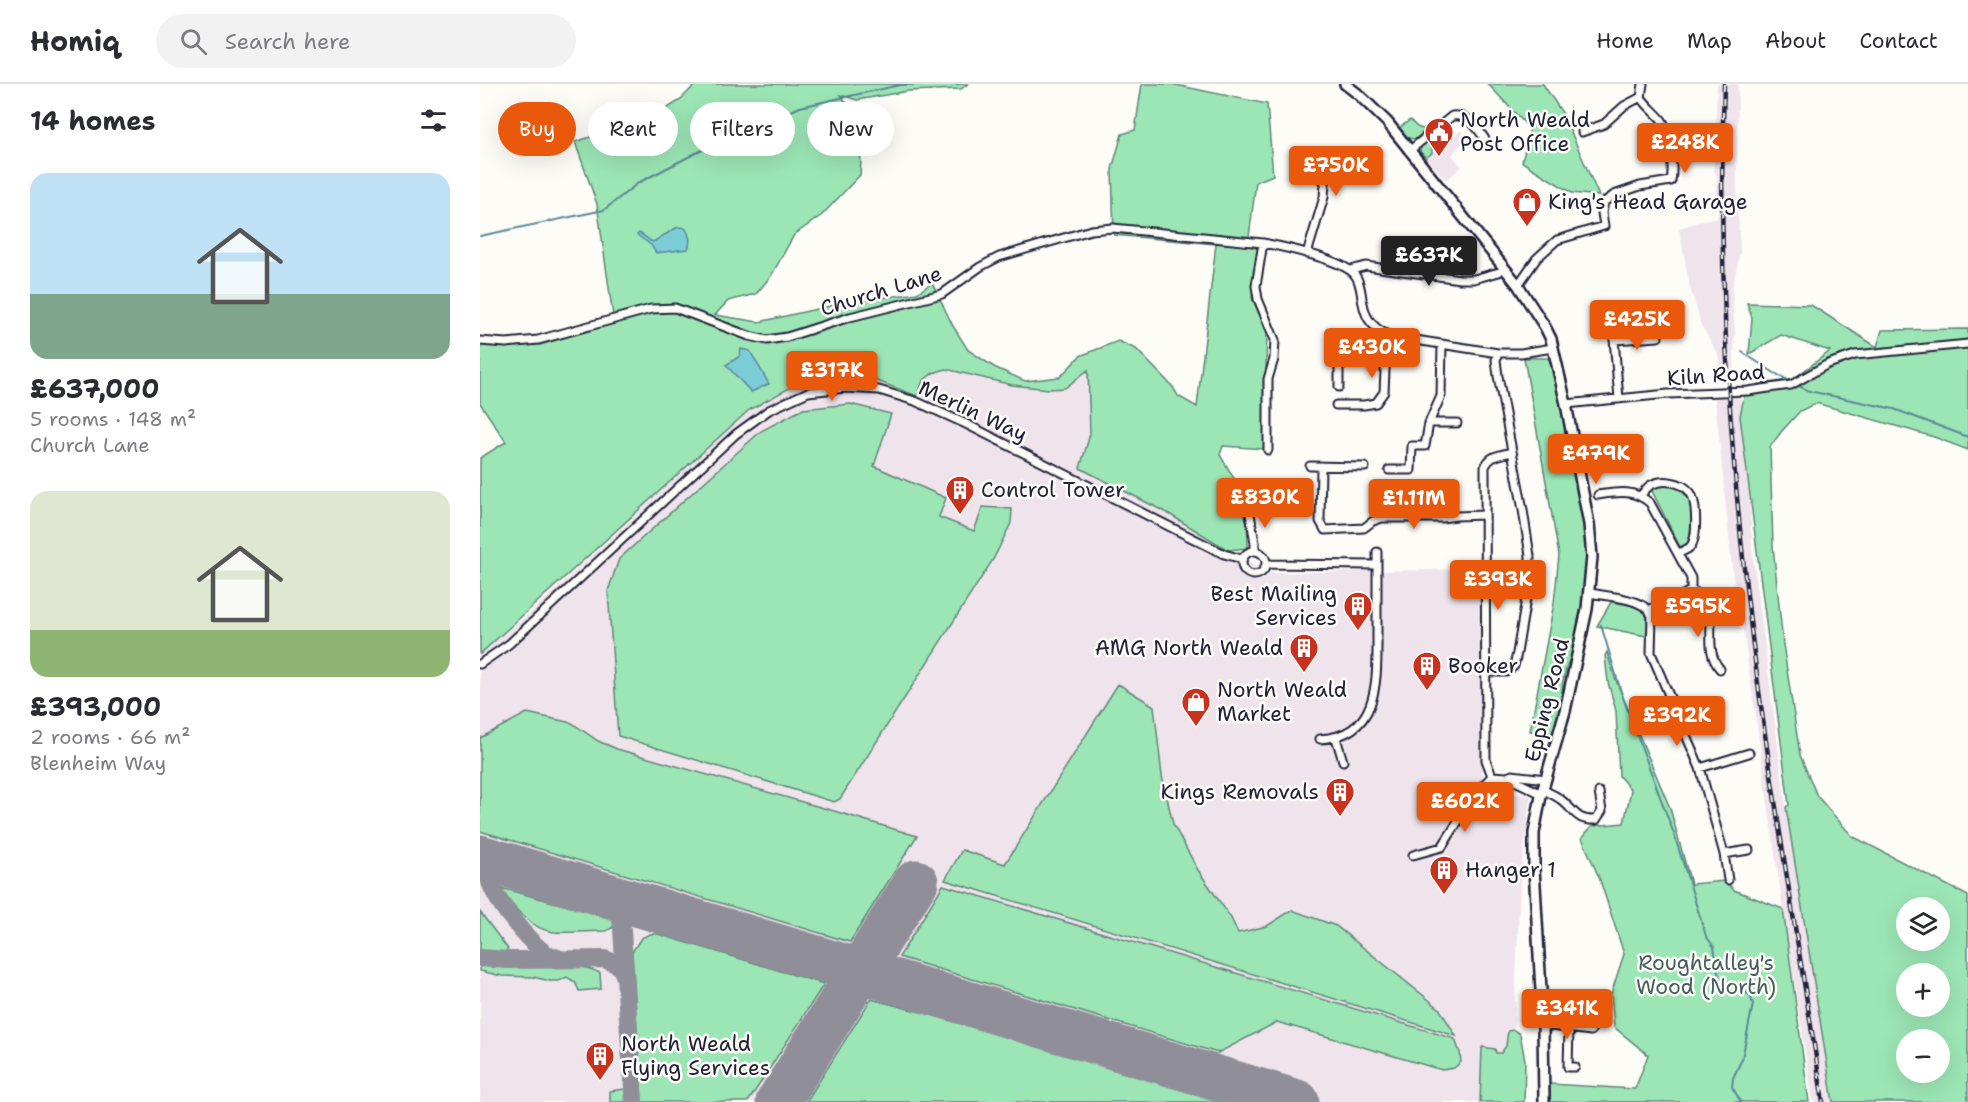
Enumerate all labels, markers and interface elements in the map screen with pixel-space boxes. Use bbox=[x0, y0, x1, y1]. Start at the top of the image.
search box bbox=[156, 14, 576, 68]
text: Homiq bbox=[30, 22, 120, 60]
icon: search bbox=[177, 25, 210, 58]
text: Search here bbox=[225, 27, 351, 56]
text: Home bbox=[1596, 27, 1654, 55]
text: Map bbox=[1687, 27, 1732, 55]
text: About bbox=[1765, 27, 1826, 55]
text: Contact bbox=[1859, 27, 1938, 55]
chip: Buy bbox=[498, 102, 576, 156]
chip: Rent bbox=[588, 102, 678, 156]
chip: Filters bbox=[690, 102, 795, 156]
chip: New bbox=[807, 102, 894, 156]
text: 14 homes bbox=[30, 103, 156, 138]
icon: filters bbox=[417, 104, 450, 137]
place label: North Weald Post Office bbox=[1460, 106, 1590, 158]
public building icon: North Weald Post Office bbox=[1423, 116, 1455, 158]
pin: £248K bbox=[1643, 123, 1727, 174]
text: £248K bbox=[1651, 129, 1719, 155]
pin: £750K bbox=[1294, 146, 1378, 197]
text: £750K bbox=[1303, 152, 1369, 178]
shop icon: King's Head Garage bbox=[1511, 186, 1543, 228]
place label: King's Head Garage bbox=[1548, 188, 1748, 216]
icon: home bbox=[186, 212, 294, 320]
pin: £637K bbox=[1387, 236, 1471, 287]
text: £637K bbox=[1395, 242, 1463, 268]
street label: Church Lane bbox=[817, 259, 945, 323]
pin: £425K bbox=[1595, 300, 1679, 351]
text: £425K bbox=[1604, 306, 1670, 332]
pin: £430K bbox=[1330, 328, 1414, 379]
text: £430K bbox=[1338, 334, 1406, 360]
pin: £317K bbox=[790, 351, 874, 402]
text: £317K bbox=[800, 357, 864, 383]
street label: Kiln Road bbox=[1666, 358, 1766, 392]
text: £637,000 bbox=[30, 371, 159, 406]
street label: Merlin Way bbox=[914, 374, 1032, 448]
text: 5 rooms · 148 m² bbox=[30, 406, 196, 432]
text: Church Lane bbox=[30, 432, 150, 458]
pin: £479K bbox=[1554, 434, 1638, 485]
text: £479K bbox=[1562, 440, 1630, 466]
building icon: Control Tower bbox=[944, 474, 976, 516]
place label: Control Tower bbox=[981, 476, 1125, 504]
pin: £830K bbox=[1223, 478, 1307, 529]
pin: £1.11M bbox=[1365, 479, 1463, 530]
text: £830K bbox=[1231, 484, 1299, 510]
text: £1.11M bbox=[1383, 485, 1445, 511]
icon: home bbox=[186, 530, 294, 638]
pin: £393K bbox=[1456, 560, 1540, 611]
text: £393K bbox=[1464, 566, 1532, 592]
place label: Best Mailing Services bbox=[1211, 580, 1337, 632]
pin: £595K bbox=[1656, 587, 1740, 638]
building icon: Best Mailing Services bbox=[1342, 590, 1374, 632]
text: £595K bbox=[1665, 593, 1731, 619]
building icon: AMG North Weald bbox=[1288, 632, 1320, 674]
place label: AMG North Weald bbox=[1095, 634, 1283, 662]
street label: Epping Road bbox=[1518, 635, 1576, 765]
building icon: Booker bbox=[1411, 650, 1443, 692]
place label: Booker bbox=[1448, 652, 1518, 680]
place label: North Weald Market bbox=[1217, 676, 1347, 728]
shop icon: North Weald Market bbox=[1180, 686, 1212, 728]
text: £393,000 bbox=[30, 689, 161, 724]
pin: £392K bbox=[1635, 696, 1719, 747]
text: £392K bbox=[1643, 702, 1711, 728]
text: 2 rooms · 66 m² bbox=[30, 724, 191, 750]
text: Blenheim Way bbox=[30, 750, 166, 776]
building icon: Kings Removals bbox=[1324, 776, 1356, 818]
place label: Kings Removals bbox=[1160, 778, 1319, 806]
pin: £602K bbox=[1423, 782, 1507, 833]
text: £602K bbox=[1431, 788, 1499, 814]
building icon: Hanger 1 bbox=[1428, 854, 1460, 896]
place label: Hanger 1 bbox=[1465, 856, 1556, 884]
map controls bbox=[1896, 897, 1950, 1083]
button: layers bbox=[1896, 897, 1950, 951]
park label: Roughtalley's Wood (North) bbox=[1636, 949, 1776, 1001]
button: + bbox=[1896, 963, 1950, 1017]
pin: £341K bbox=[1525, 989, 1609, 1040]
text: £341K bbox=[1536, 995, 1598, 1021]
button: − bbox=[1896, 1029, 1950, 1083]
place label: North Weald Flying Services bbox=[621, 1030, 770, 1082]
building icon: North Weald Flying Services bbox=[584, 1040, 616, 1082]

